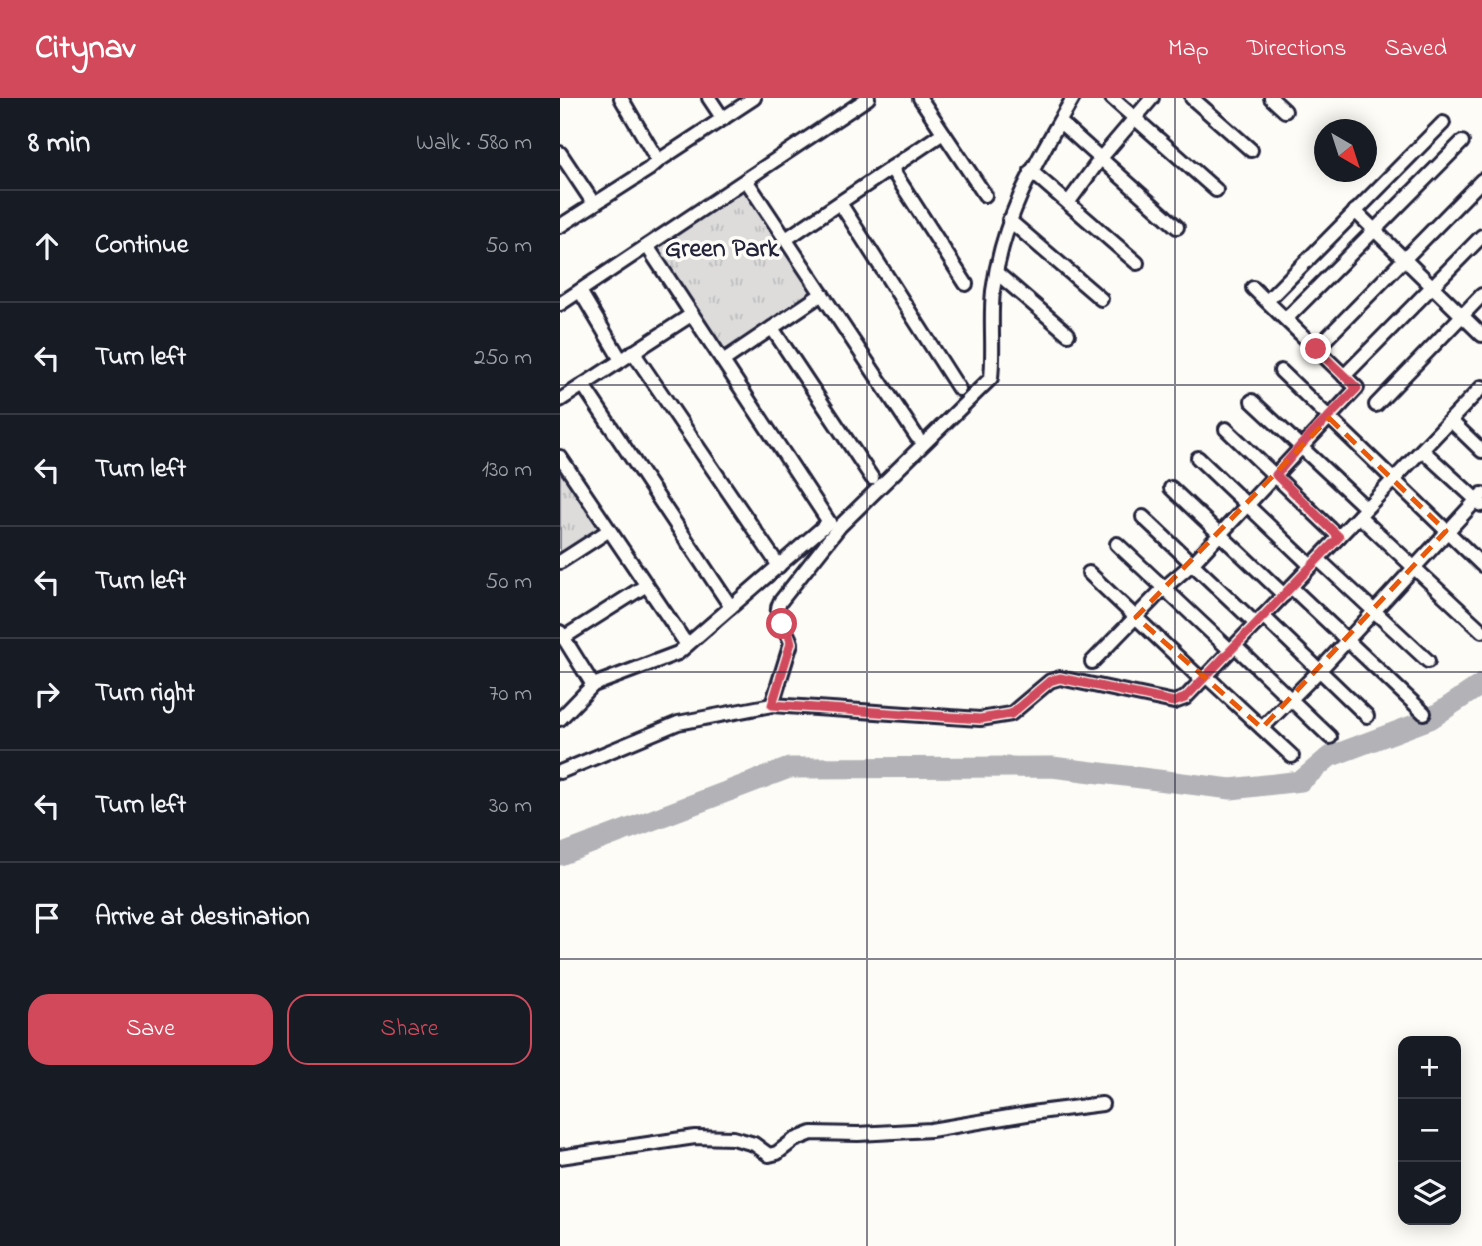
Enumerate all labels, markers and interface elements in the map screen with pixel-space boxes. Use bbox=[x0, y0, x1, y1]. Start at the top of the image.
text: Citynav bbox=[35, 25, 135, 73]
text: Map bbox=[1168, 32, 1209, 67]
text: Directions bbox=[1247, 32, 1346, 67]
text: Saved bbox=[1384, 32, 1447, 67]
north arrow bbox=[1314, 119, 1377, 182]
text: 8 min bbox=[28, 122, 90, 166]
text: Walk · 580 m bbox=[416, 127, 532, 160]
icon: ahead bbox=[28, 227, 66, 265]
text: Continue bbox=[95, 227, 188, 265]
text: 50 m bbox=[485, 230, 532, 263]
district label: Green Park bbox=[665, 231, 780, 269]
route end bbox=[1300, 333, 1331, 364]
icon: left bbox=[28, 339, 66, 377]
text: Turn left bbox=[95, 339, 186, 377]
text: 250 m bbox=[474, 342, 532, 375]
icon: left bbox=[28, 451, 66, 489]
text: Turn left bbox=[95, 451, 186, 489]
text: 130 m bbox=[482, 454, 532, 487]
icon: left bbox=[28, 563, 66, 601]
text: Turn left bbox=[95, 563, 186, 601]
text: 50 m bbox=[485, 566, 532, 599]
route start bbox=[766, 608, 797, 639]
icon: right bbox=[28, 675, 66, 713]
text: Turn right bbox=[95, 675, 195, 713]
text: 70 m bbox=[489, 678, 532, 711]
icon: left bbox=[28, 787, 66, 825]
text: Turn left bbox=[95, 787, 186, 825]
text: 30 m bbox=[489, 790, 532, 823]
icon: arrive bbox=[28, 899, 66, 937]
text: Arrive at destination bbox=[95, 899, 310, 937]
button: Save bbox=[28, 994, 273, 1065]
button: Share bbox=[287, 994, 532, 1065]
map controls bbox=[1398, 1036, 1461, 1225]
button: + bbox=[1398, 1036, 1461, 1099]
button: − bbox=[1398, 1099, 1461, 1162]
button: layers bbox=[1398, 1162, 1461, 1225]

